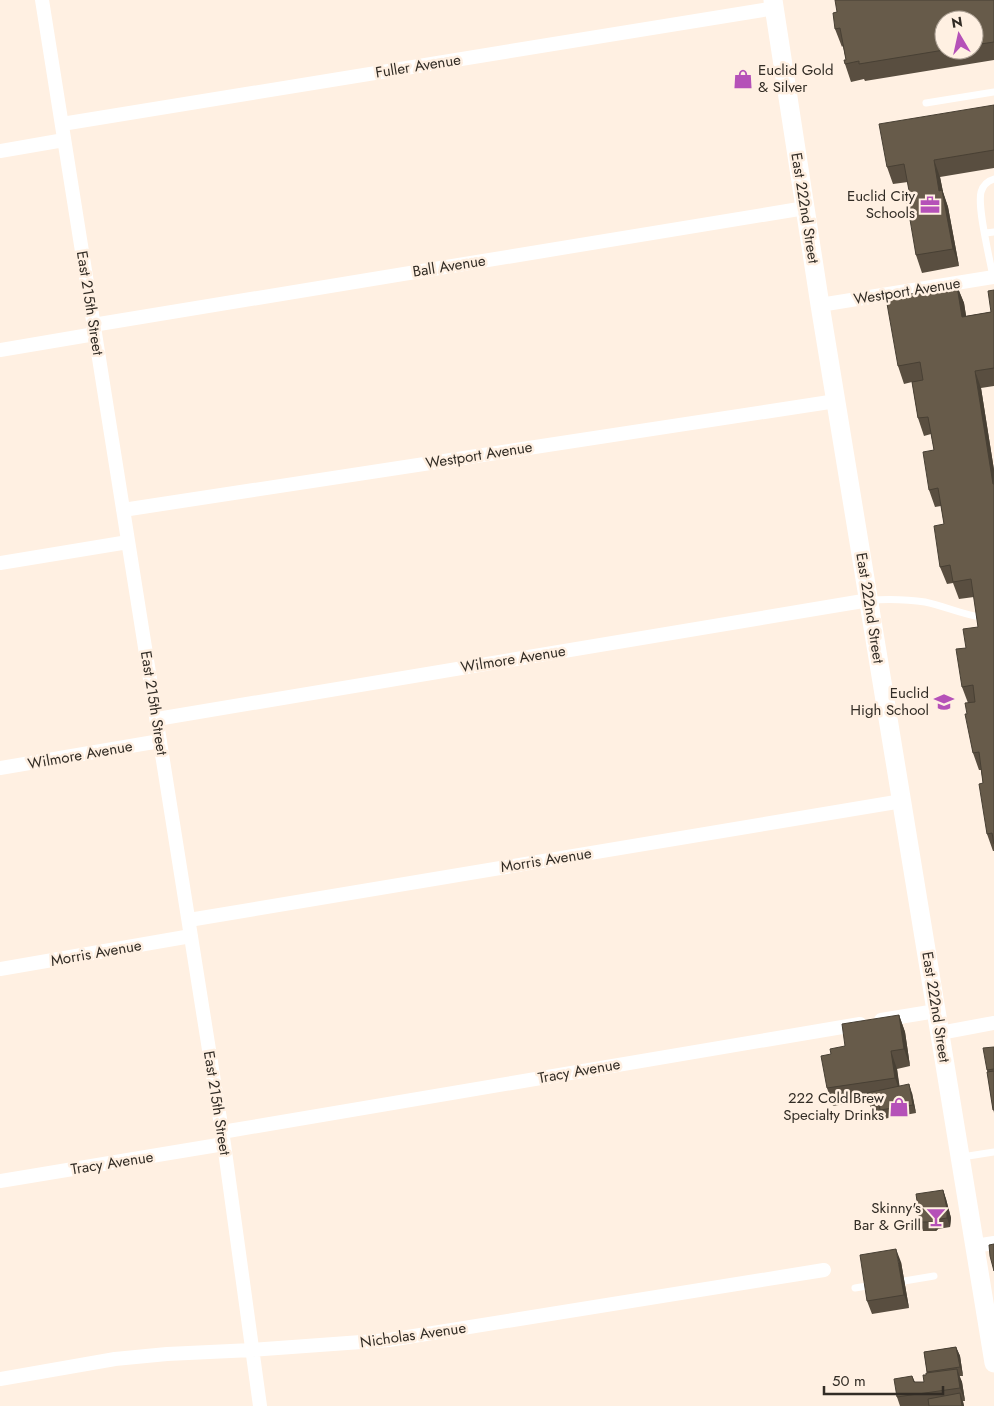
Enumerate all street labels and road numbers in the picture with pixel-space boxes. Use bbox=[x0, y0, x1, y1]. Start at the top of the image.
street label: Fuller Avenue bbox=[374, 48, 462, 84]
street label: East 222nd Street bbox=[785, 151, 825, 265]
street label: East 215th Street bbox=[71, 249, 109, 357]
street label: Ball Avenue bbox=[411, 249, 487, 283]
street label: Westport Avenue bbox=[852, 272, 962, 310]
street label: Westport Avenue bbox=[424, 436, 534, 474]
street label: East 222nd Street bbox=[850, 551, 890, 665]
street label: Wilmore Avenue bbox=[459, 640, 567, 678]
street label: East 215th Street bbox=[135, 649, 173, 757]
street label: Wilmore Avenue bbox=[26, 735, 134, 775]
street label: Morris Avenue bbox=[499, 842, 593, 878]
street label: Morris Avenue bbox=[49, 934, 143, 972]
street label: East 222nd Street bbox=[916, 950, 956, 1064]
street label: East 215th Street bbox=[198, 1049, 236, 1157]
street label: Tracy Avenue bbox=[536, 1053, 622, 1089]
street label: Tracy Avenue bbox=[69, 1146, 155, 1180]
street label: Nicholas Avenue bbox=[359, 1317, 468, 1353]

